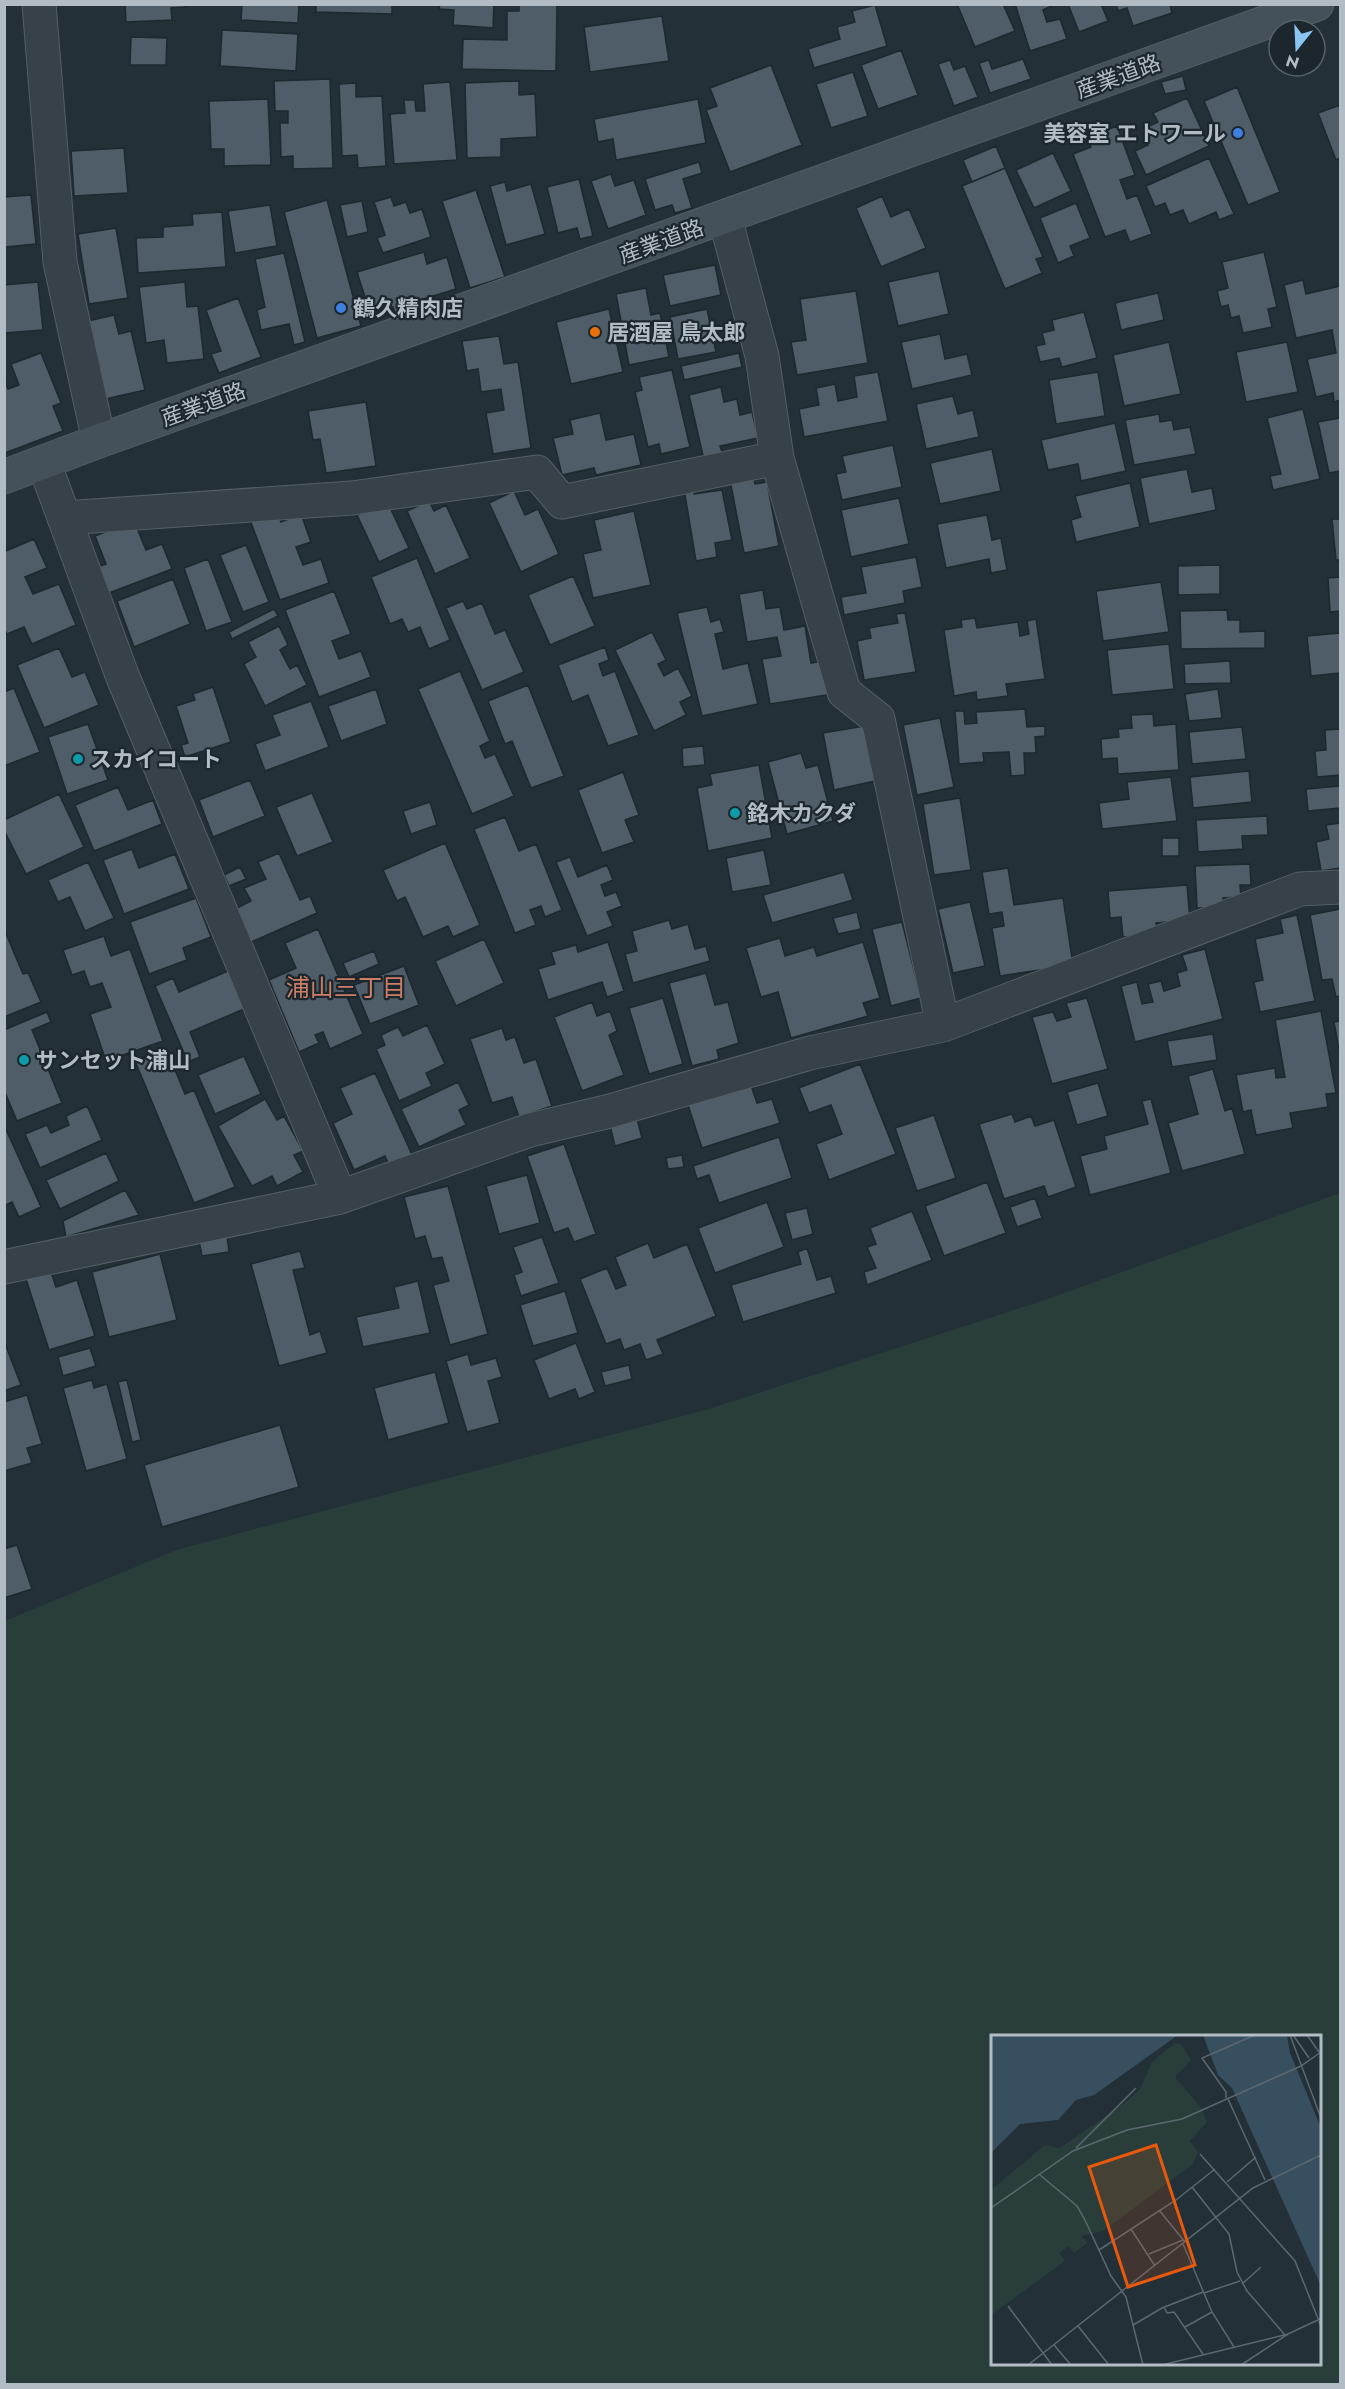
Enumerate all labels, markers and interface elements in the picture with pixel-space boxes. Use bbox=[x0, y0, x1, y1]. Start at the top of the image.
north arrow bbox=[1267, 18, 1327, 78]
street label: 産業道路 bbox=[1071, 46, 1165, 106]
text: N bbox=[1283, 49, 1302, 75]
place label: 美容室 エトワール bbox=[1043, 117, 1226, 149]
marker: 美容室 エトワール bbox=[1231, 126, 1245, 140]
street label: 産業道路 bbox=[614, 211, 708, 271]
place label: 鶴久精肉店 bbox=[353, 292, 463, 324]
marker: 鶴久精肉店 bbox=[334, 301, 348, 315]
place label: 居酒屋 鳥太郎 bbox=[607, 316, 746, 348]
marker: 居酒屋 鳥太郎 bbox=[588, 325, 602, 339]
street label: 産業道路 bbox=[156, 374, 250, 434]
place label: スカイコート bbox=[90, 743, 222, 775]
marker: スカイコート bbox=[71, 752, 85, 766]
place label: 銘木カクダ bbox=[747, 797, 856, 829]
marker: 銘木カクダ bbox=[728, 806, 742, 820]
district label: 浦山三丁目 bbox=[286, 970, 406, 1005]
place label: サンセット浦山 bbox=[36, 1044, 190, 1076]
marker: サンセット浦山 bbox=[17, 1053, 31, 1067]
inset map bbox=[991, 2035, 1321, 2365]

